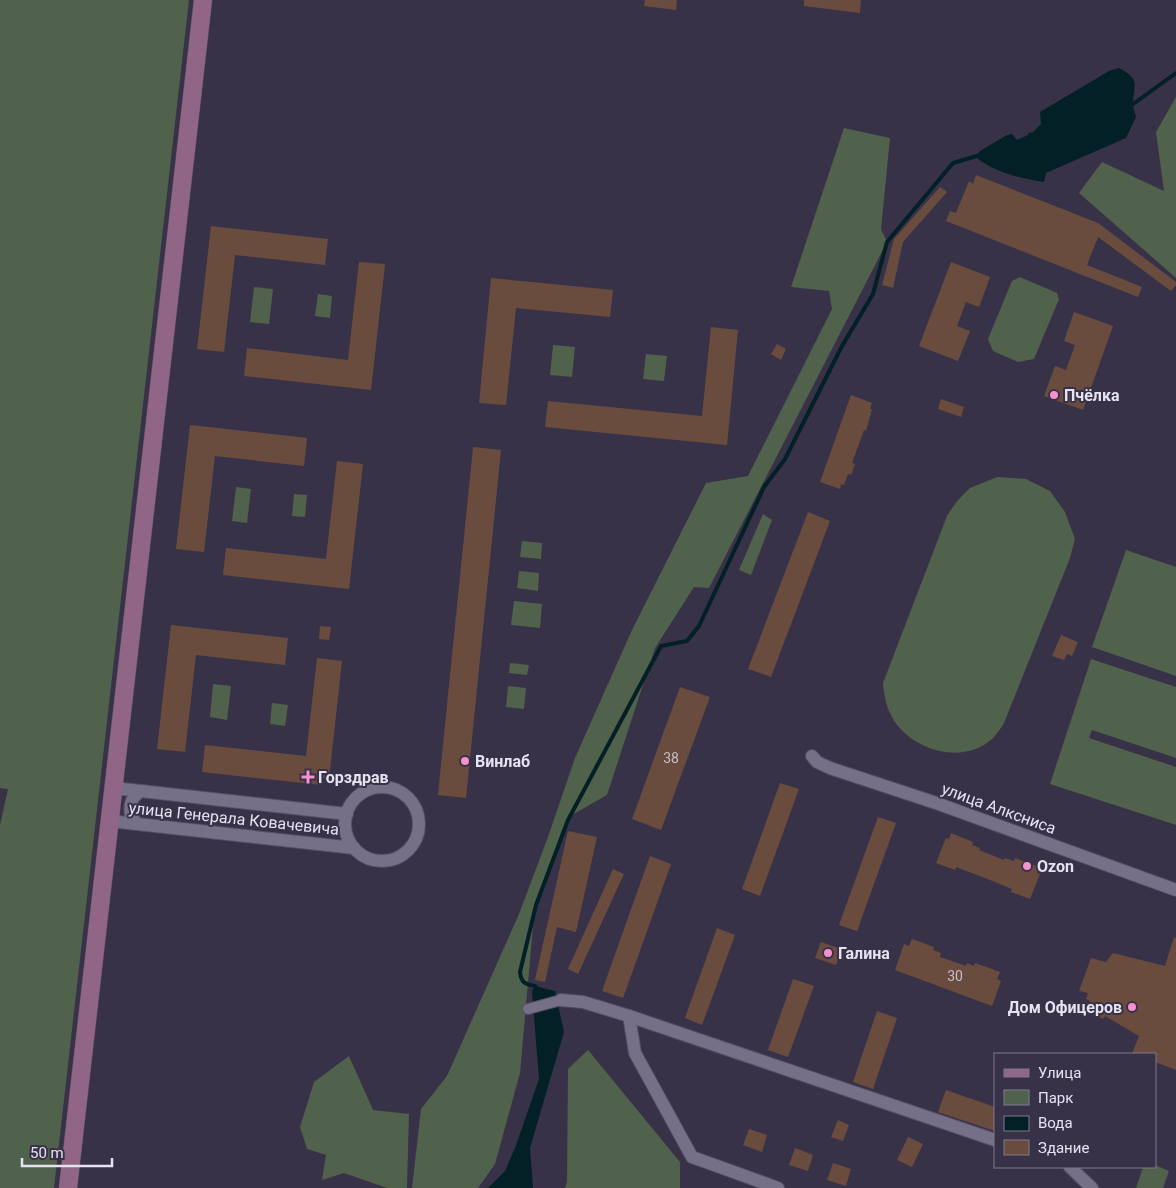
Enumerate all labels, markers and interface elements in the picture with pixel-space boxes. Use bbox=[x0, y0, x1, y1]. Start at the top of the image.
place label: Пчёлка bbox=[1064, 386, 1120, 405]
marker: Пчёлка bbox=[1048, 389, 1060, 401]
house number: 38 bbox=[663, 750, 679, 766]
place label: Винлаб bbox=[475, 752, 530, 771]
marker: Винлаб bbox=[459, 755, 471, 767]
place label: Горздрав bbox=[318, 768, 388, 787]
marker: Горздрав bbox=[302, 771, 314, 783]
street label: улица Алксниса bbox=[939, 779, 1059, 838]
street label: улица Генерала Ковачевича bbox=[128, 798, 340, 839]
place label: Ozon bbox=[1037, 857, 1074, 876]
marker: Ozon bbox=[1021, 860, 1033, 872]
place label: Галина bbox=[838, 944, 890, 963]
marker: Галина bbox=[822, 947, 834, 959]
house number: 30 bbox=[947, 968, 963, 984]
place label: Дом Офицеров bbox=[1008, 998, 1122, 1017]
marker: Дом Офицеров bbox=[1126, 1001, 1138, 1013]
legend bbox=[994, 1053, 1156, 1168]
text: Улица bbox=[1038, 1064, 1081, 1082]
text: Парк bbox=[1038, 1089, 1073, 1107]
text: Вода bbox=[1038, 1114, 1073, 1132]
scale bar bbox=[22, 1136, 112, 1168]
text: Здание bbox=[1038, 1139, 1089, 1157]
text: 50 m bbox=[30, 1144, 64, 1162]

